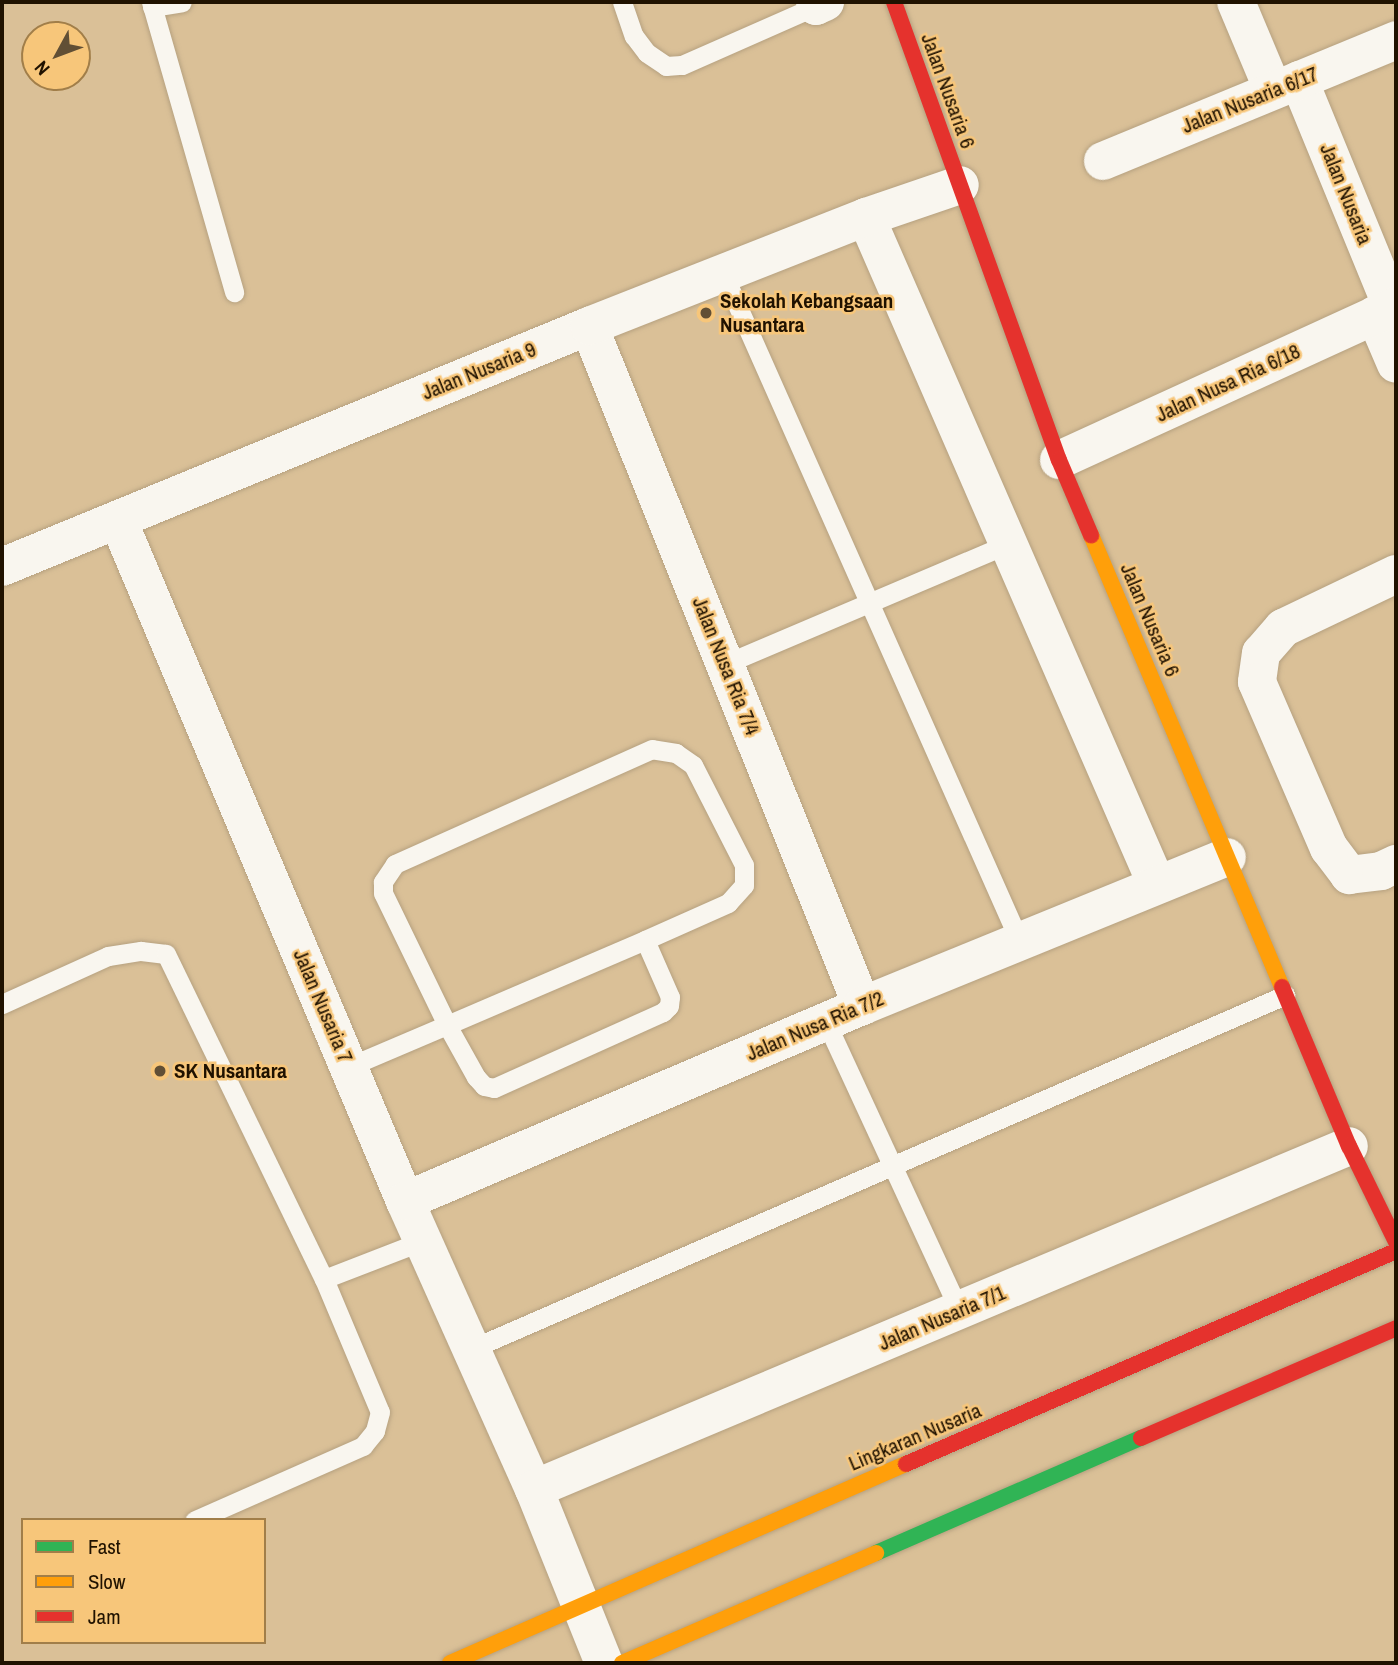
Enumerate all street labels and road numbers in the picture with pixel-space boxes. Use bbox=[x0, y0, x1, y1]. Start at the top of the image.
street label: Jalan Nusaria 6 bbox=[916, 30, 980, 152]
street label: Jalan Nusaria 6/17 bbox=[1178, 61, 1322, 139]
street label: Jalan Nusaria bbox=[1314, 140, 1378, 248]
street label: Jalan Nusaria 9 bbox=[418, 337, 540, 405]
street label: Jalan Nusa Ria 6/18 bbox=[1152, 339, 1304, 427]
street label: Jalan Nusaria 6 bbox=[1115, 560, 1185, 680]
street label: Jalan Nusa Ria 7/4 bbox=[687, 593, 765, 739]
street label: Jalan Nusaria 7 bbox=[288, 946, 358, 1066]
street label: Jalan Nusa Ria 7/2 bbox=[743, 986, 887, 1066]
street label: Jalan Nusaria 7/1 bbox=[875, 1280, 1009, 1356]
street label: Lingkaran Nusaria bbox=[845, 1398, 985, 1476]

